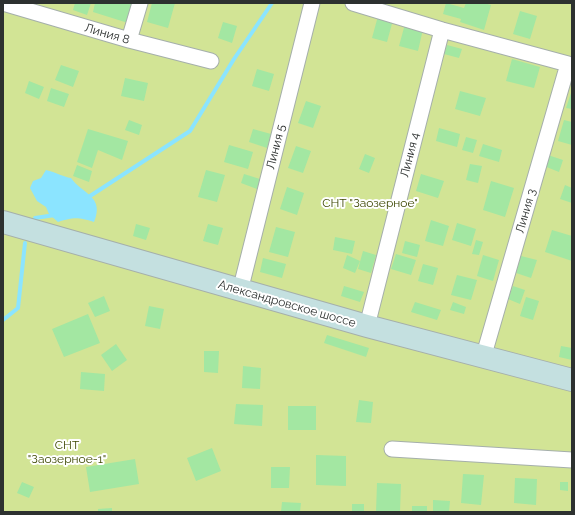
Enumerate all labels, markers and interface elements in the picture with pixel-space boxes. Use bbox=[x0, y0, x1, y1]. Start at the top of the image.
street label: Линия 8 bbox=[83, 21, 131, 47]
street label: Линия 5 bbox=[263, 123, 289, 171]
street label: Линия 4 bbox=[397, 131, 423, 179]
street label: Линия 3 bbox=[513, 187, 539, 235]
park label: СНТ "Заозерное" bbox=[322, 196, 418, 210]
street label: Александровское шоссе bbox=[217, 277, 357, 331]
park label: СНТ "Заозерное-1" bbox=[28, 438, 106, 466]

